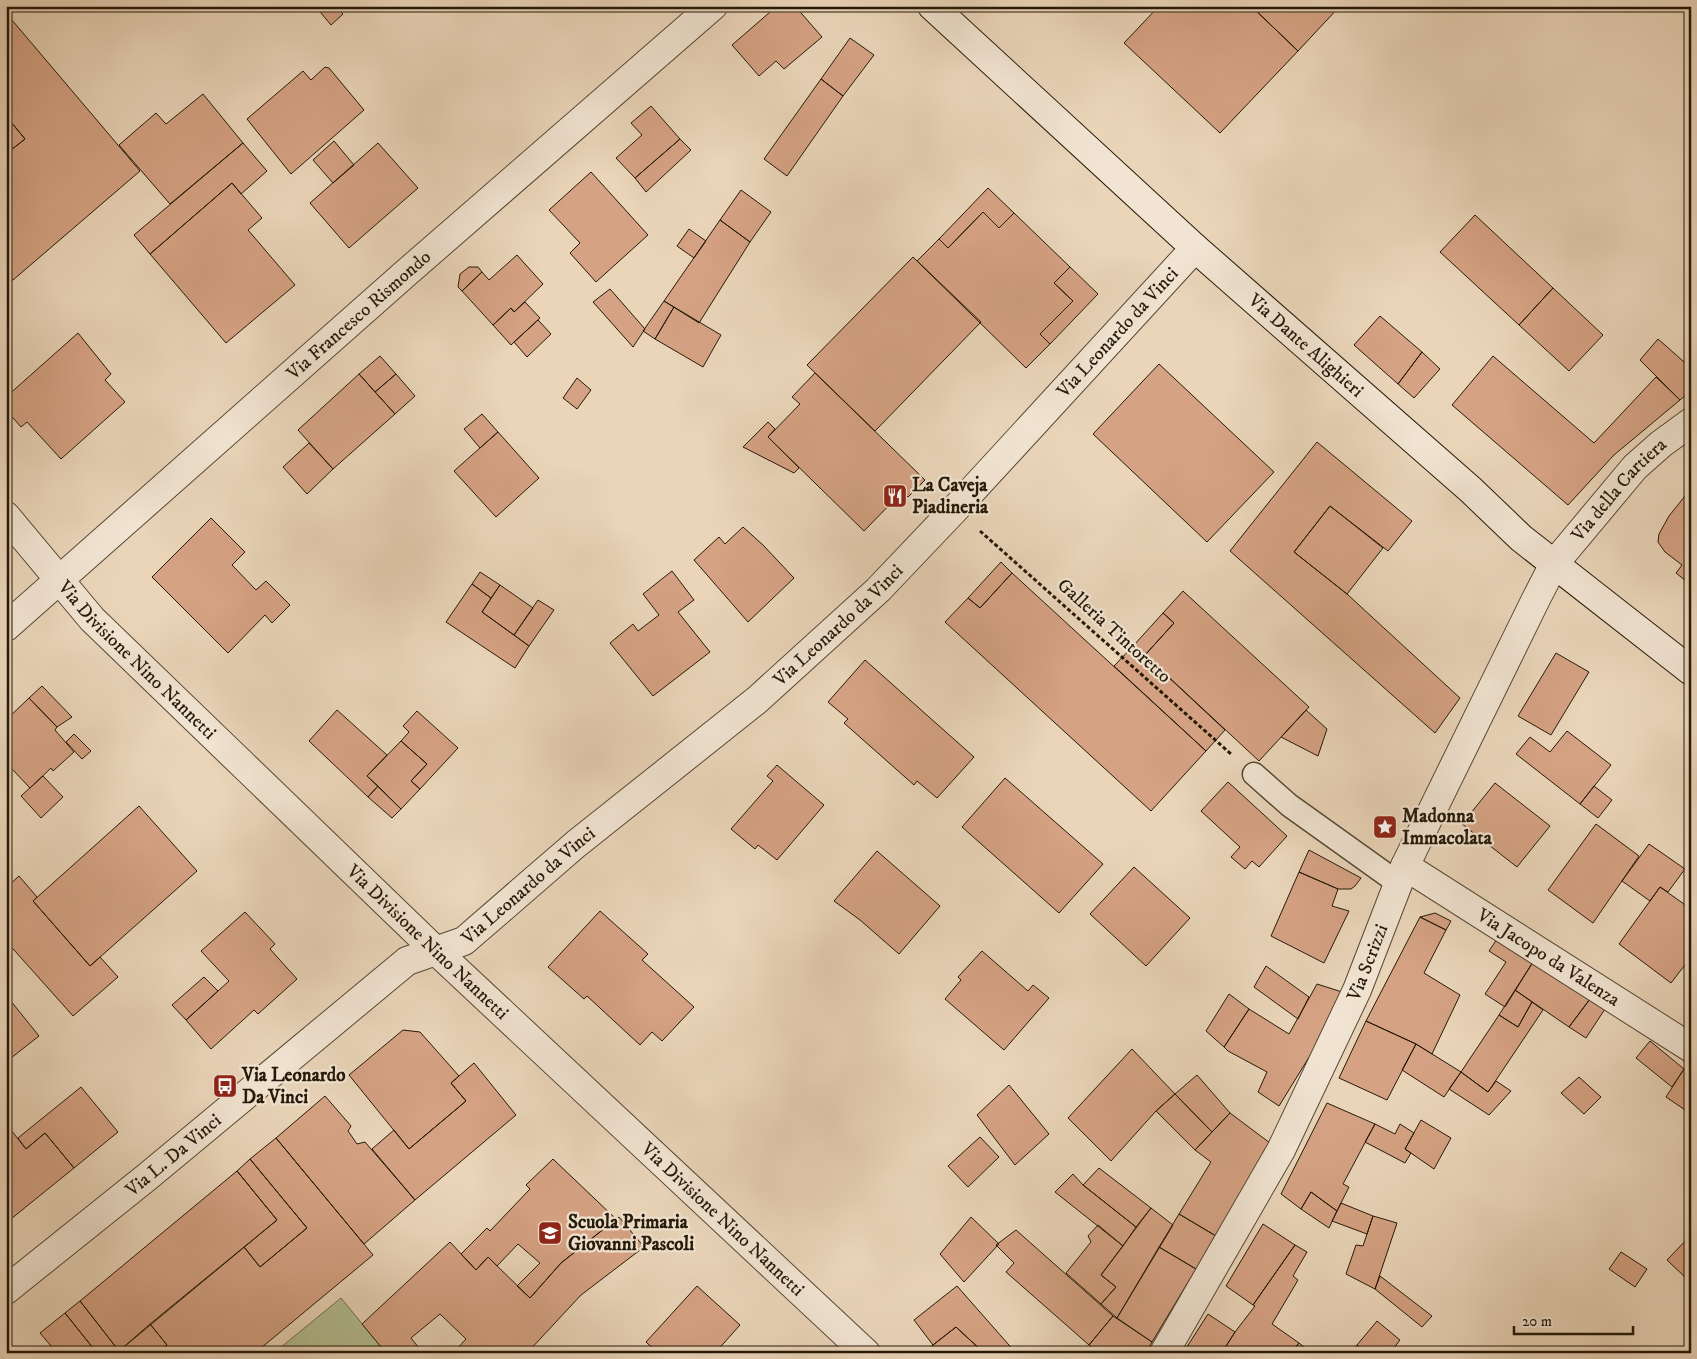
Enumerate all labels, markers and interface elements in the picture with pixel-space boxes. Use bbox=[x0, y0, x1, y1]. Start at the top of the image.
street label: Via Francesco Rismondo bbox=[281, 245, 436, 385]
street label: Via Leonardo da Vinci bbox=[1051, 262, 1183, 403]
street label: Via Dante Alighieri bbox=[1243, 288, 1368, 402]
street label: Via della Cartiera bbox=[1566, 433, 1671, 547]
place label: La Caveja Piadineria bbox=[912, 474, 989, 519]
restaurant icon: La Caveja Piadineria bbox=[882, 483, 908, 509]
street label: Via Leonardo da Vinci bbox=[768, 559, 908, 692]
street label: Galleria Tintoretto bbox=[1052, 574, 1176, 688]
street label: Via Divisione Nino Nannetti bbox=[53, 575, 221, 744]
place label: Madonna Immacolata bbox=[1402, 805, 1493, 850]
place icon: Madonna Immacolata bbox=[1372, 814, 1398, 840]
street label: Via Leonardo da Vinci bbox=[456, 822, 600, 950]
street label: Via Divisione Nino Nannetti bbox=[341, 859, 513, 1024]
street label: Via Jacopo da Valenza bbox=[1472, 903, 1624, 1011]
street label: Via Scrizzi bbox=[1342, 921, 1393, 1005]
place label: Via Leonardo Da Vinci bbox=[241, 1064, 345, 1109]
bus stop icon: Via Leonardo Da Vinci bbox=[212, 1073, 238, 1099]
street label: Via L. Da Vinci bbox=[120, 1109, 226, 1202]
street label: Via Divisione Nino Nannetti bbox=[636, 1137, 809, 1301]
place label: Scuola Primaria Giovanni Pascoli bbox=[568, 1211, 694, 1256]
school or university icon: Scuola Primaria Giovanni Pascoli bbox=[537, 1220, 563, 1246]
scale bar bbox=[1514, 1304, 1633, 1336]
text: 20 m bbox=[1522, 1312, 1552, 1331]

